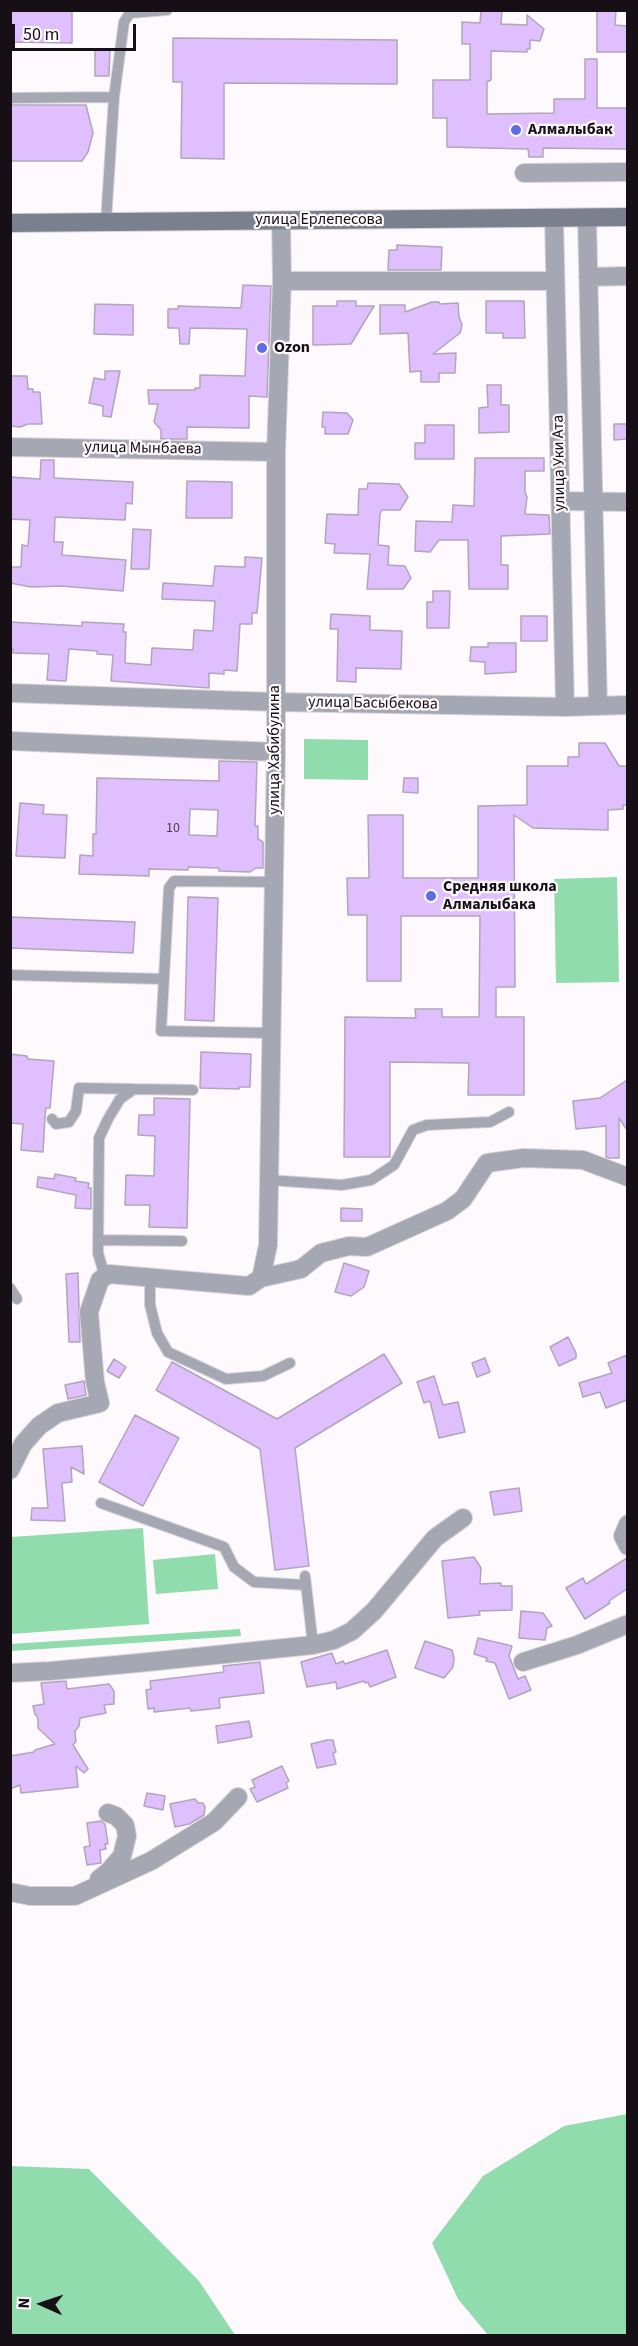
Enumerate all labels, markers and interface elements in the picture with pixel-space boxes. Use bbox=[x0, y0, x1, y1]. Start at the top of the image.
scale bar bbox=[15, 12, 140, 50]
text: 50 m bbox=[23, 22, 59, 47]
place label: Алмалыбак bbox=[528, 120, 613, 140]
marker: Алмалыбак bbox=[509, 123, 523, 137]
street label: улица Ерлепесова bbox=[255, 210, 383, 230]
place label: Ozon bbox=[274, 338, 310, 358]
marker: Ozon bbox=[255, 341, 269, 355]
street label: улица Уки Ата bbox=[550, 415, 570, 511]
street label: улица Мынбаева bbox=[84, 438, 202, 460]
street label: улица Хабибулина bbox=[265, 685, 285, 815]
street label: улица Басыбекова bbox=[308, 693, 438, 715]
house number: 10 bbox=[166, 821, 180, 837]
place label: Средняя школа Алмалыбака bbox=[443, 877, 557, 915]
marker: Средняя школа Алмалыбака bbox=[424, 889, 438, 903]
north arrow bbox=[12, 2274, 72, 2334]
text: N bbox=[13, 2297, 35, 2309]

